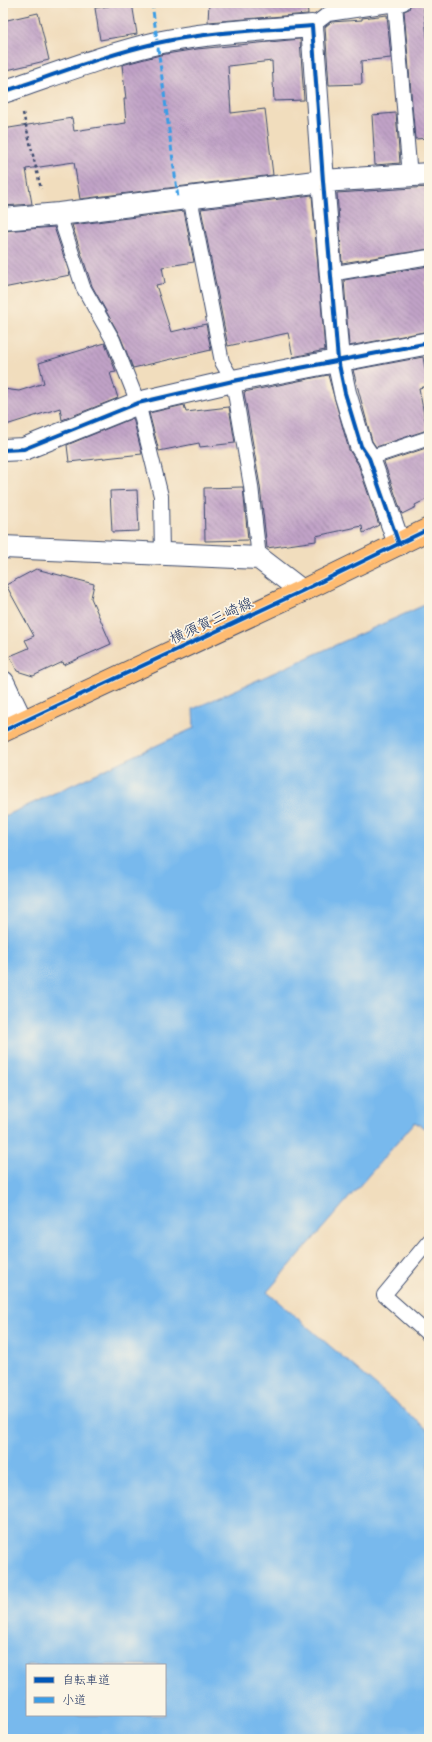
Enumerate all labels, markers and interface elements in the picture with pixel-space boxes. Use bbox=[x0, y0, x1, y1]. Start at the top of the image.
street label: 横須賀三崎線 bbox=[166, 591, 256, 649]
legend bbox=[26, 1664, 166, 1716]
text: 自転車道 bbox=[62, 1671, 110, 1688]
text: 小道 bbox=[62, 1691, 86, 1708]

